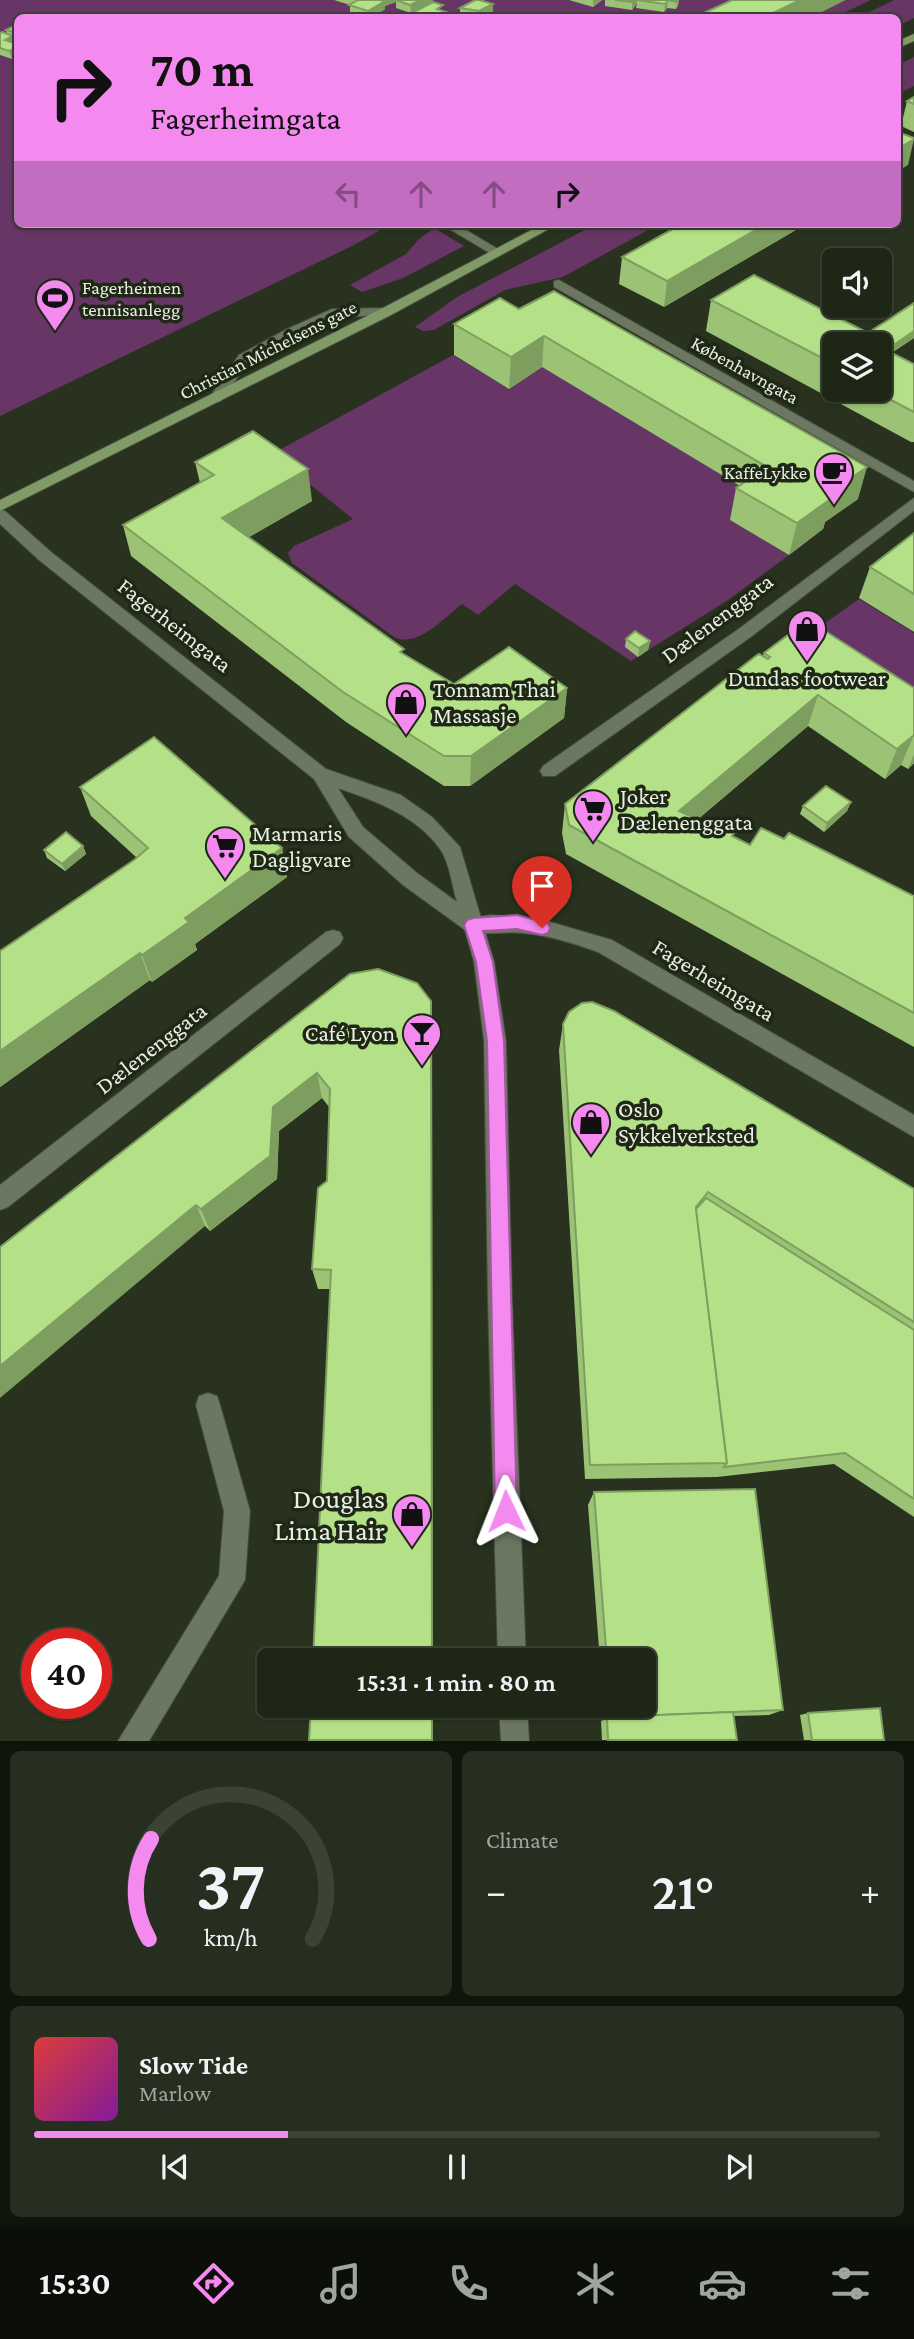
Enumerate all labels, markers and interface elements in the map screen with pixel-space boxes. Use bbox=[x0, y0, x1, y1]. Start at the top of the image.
icon: right bbox=[35, 42, 126, 133]
text: 70 m bbox=[150, 42, 254, 97]
text: Fagerheimgata bbox=[150, 100, 341, 136]
icon: left bbox=[329, 175, 367, 213]
icon: ahead bbox=[402, 175, 440, 213]
icon: ahead bbox=[475, 175, 513, 213]
icon: right bbox=[548, 175, 586, 213]
map controls bbox=[822, 248, 892, 402]
button: sound bbox=[822, 248, 892, 318]
sports icon: Fagerheimen tennisanlegg bbox=[34, 277, 76, 332]
place label: Fagerheimen tennisanlegg bbox=[82, 277, 181, 320]
street label: Christian Michelsens gate bbox=[176, 296, 360, 404]
street label: Københavngata bbox=[688, 332, 802, 408]
button: layers bbox=[822, 332, 892, 402]
cafe icon: KaffeLykke bbox=[813, 451, 855, 506]
place label: KaffeLykke bbox=[724, 462, 807, 483]
street label: Dælenenggata bbox=[656, 567, 778, 668]
street label: Fagerheimgata bbox=[113, 572, 237, 678]
shop icon: Dundas footwear bbox=[786, 608, 828, 663]
place label: Dundas footwear bbox=[728, 665, 886, 691]
place label: Tonnam Thai Massasje bbox=[433, 676, 556, 728]
shop icon: Tonnam Thai Massasje bbox=[385, 681, 427, 736]
place label: Joker Dælenenggata bbox=[618, 783, 753, 835]
supermarket icon: Joker Dælenenggata bbox=[572, 788, 614, 843]
place label: Marmaris Dagligvare bbox=[252, 820, 351, 872]
supermarket icon: Marmaris Dagligvare bbox=[204, 825, 246, 880]
pin bbox=[512, 856, 572, 928]
icon: arrive bbox=[523, 867, 561, 905]
street label: Fagerheimgata bbox=[648, 933, 780, 1027]
street label: Dælenenggata bbox=[91, 997, 212, 1099]
bar icon: Café Lyon bbox=[401, 1012, 443, 1067]
place label: Café Lyon bbox=[305, 1020, 395, 1046]
place label: Oslo Sykkelverksted bbox=[618, 1096, 755, 1148]
shop icon: Oslo Sykkelverksted bbox=[570, 1101, 612, 1156]
position arrow bbox=[469, 1474, 543, 1548]
place label: Douglas Lima Hair bbox=[274, 1483, 385, 1546]
shop icon: Douglas Lima Hair bbox=[391, 1493, 433, 1548]
speed limit sign: 40 bbox=[21, 1628, 112, 1719]
text: 15:31 · 1 min · 80 m bbox=[357, 1668, 556, 1697]
text: Climate bbox=[486, 1827, 558, 1853]
text: 37 bbox=[196, 1845, 266, 1926]
text: 21° bbox=[652, 1862, 714, 1920]
text: − bbox=[486, 1870, 506, 1912]
text: + bbox=[860, 1870, 880, 1912]
text: km/h bbox=[204, 1924, 258, 1951]
text: Slow Tide bbox=[139, 2051, 248, 2080]
text: Marlow bbox=[139, 2080, 211, 2106]
icon: previous bbox=[156, 2148, 194, 2186]
icon: pause bbox=[438, 2148, 476, 2186]
icon: next bbox=[720, 2148, 758, 2186]
icon: directions bbox=[189, 2259, 238, 2308]
icon: music bbox=[316, 2259, 365, 2308]
icon: phone bbox=[444, 2259, 493, 2308]
icon: climate bbox=[571, 2259, 620, 2308]
icon: car bbox=[698, 2259, 747, 2308]
icon: filters bbox=[826, 2259, 875, 2308]
text: 15:30 bbox=[39, 2265, 111, 2301]

